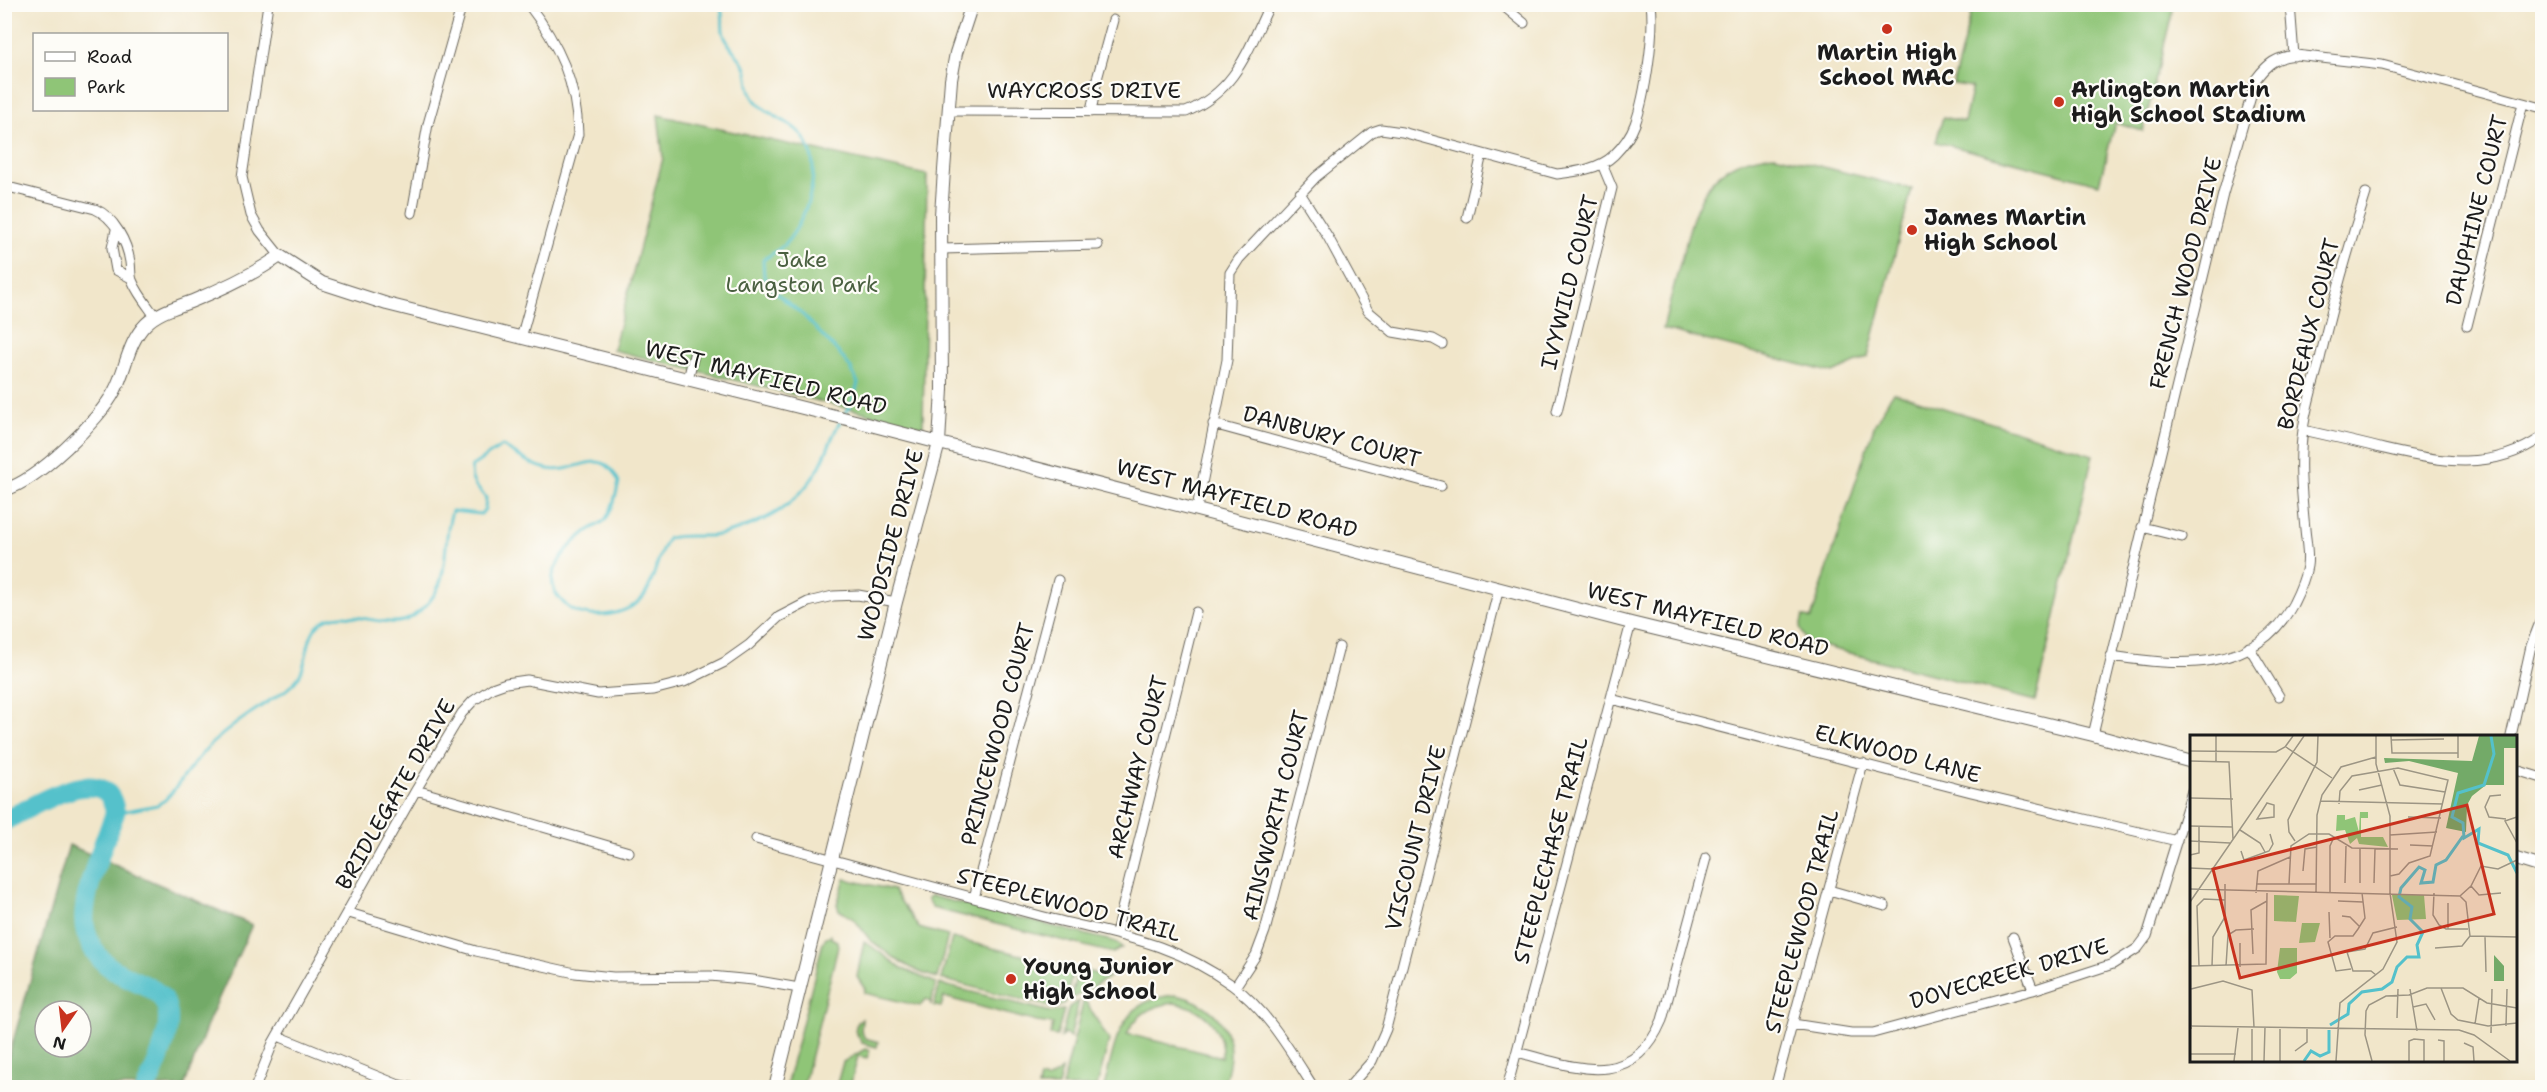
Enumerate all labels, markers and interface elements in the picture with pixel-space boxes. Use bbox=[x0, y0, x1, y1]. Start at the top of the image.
marker: Martin High School MAC bbox=[1880, 22, 1894, 36]
legend bbox=[33, 33, 228, 111]
place label: Martin High School MAC bbox=[1817, 38, 1957, 92]
text: Road bbox=[87, 45, 132, 69]
text: Park bbox=[87, 75, 126, 99]
place label: Arlington Martin High School Stadium bbox=[2071, 75, 2306, 129]
street label: WAYCROSS DRIVE bbox=[987, 76, 1181, 105]
marker: Arlington Martin High School Stadium bbox=[2052, 95, 2066, 109]
street label: DAUPHINE COURT bbox=[2439, 111, 2514, 308]
street label: FRENCH WOOD DRIVE bbox=[2143, 154, 2228, 392]
street label: IVYWILD COURT bbox=[1534, 191, 1605, 372]
place label: James Martin High School bbox=[1924, 203, 2087, 257]
marker: James Martin High School bbox=[1905, 223, 1919, 237]
street label: BORDEAUX COURT bbox=[2271, 235, 2346, 433]
park label: Jake Langston Park bbox=[726, 245, 878, 299]
street label: WEST MAYFIELD ROAD bbox=[642, 333, 890, 422]
street label: DANBURY COURT bbox=[1240, 399, 1425, 474]
street label: WOODSIDE DRIVE bbox=[851, 446, 930, 644]
street label: WEST MAYFIELD ROAD bbox=[1113, 452, 1361, 545]
street label: WEST MAYFIELD ROAD bbox=[1584, 575, 1832, 664]
street label: PRINCEWOOD COURT bbox=[954, 619, 1041, 849]
street label: ARCHWAY COURT bbox=[1101, 672, 1174, 862]
street label: BRIDLEGATE DRIVE bbox=[329, 694, 462, 895]
street label: AINSWORTH COURT bbox=[1235, 707, 1316, 923]
street label: ELKWOOD LANE bbox=[1812, 717, 1984, 790]
street label: STEEPLECHASE TRAIL bbox=[1506, 734, 1595, 967]
inset map bbox=[2190, 735, 2517, 1062]
street label: VISCOUNT DRIVE bbox=[1378, 742, 1453, 934]
street label: STEEPLEWOOD TRAIL bbox=[1758, 806, 1845, 1036]
street label: STEEPLEWOOD TRAIL bbox=[954, 861, 1184, 948]
street label: DOVECREEK DRIVE bbox=[1906, 931, 2112, 1016]
place label: Young Junior High School bbox=[1023, 952, 1174, 1006]
marker: Young Junior High School bbox=[1004, 972, 1018, 986]
north arrow bbox=[33, 999, 93, 1059]
text: N bbox=[51, 1031, 68, 1055]

